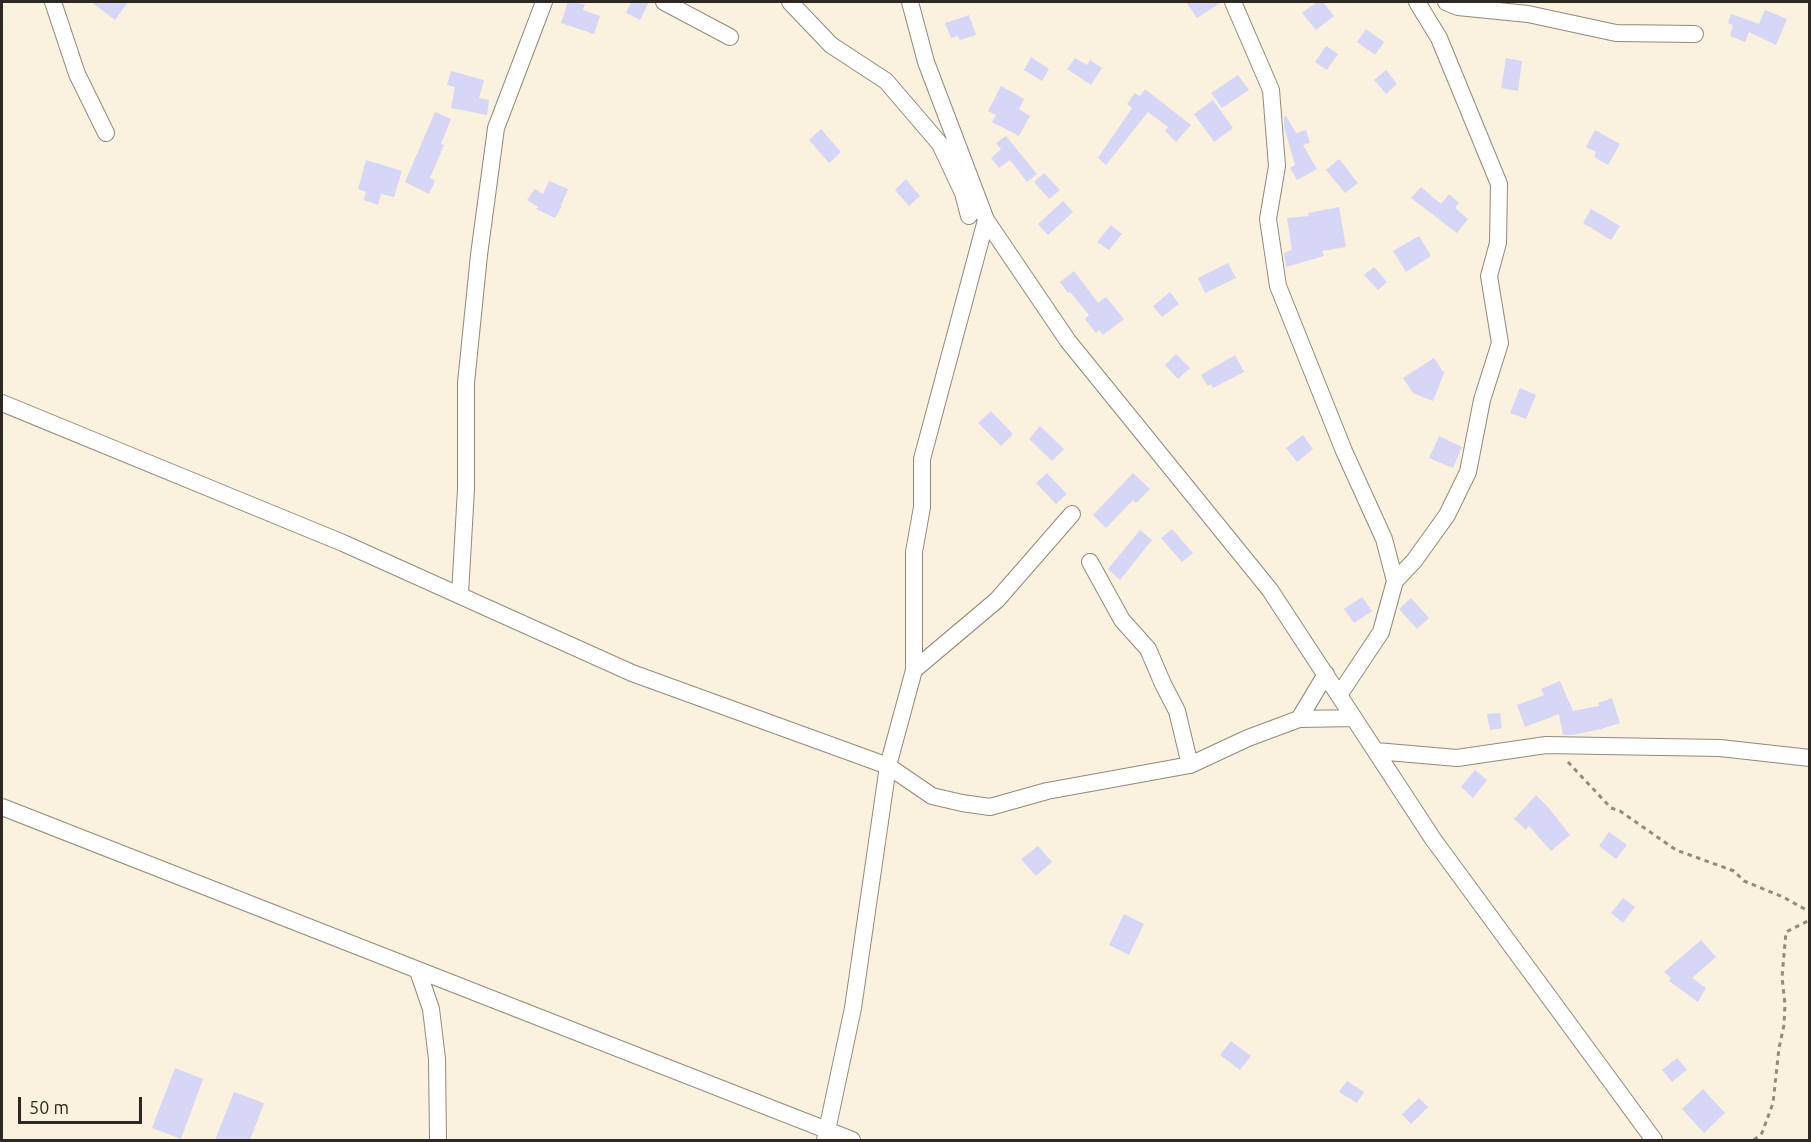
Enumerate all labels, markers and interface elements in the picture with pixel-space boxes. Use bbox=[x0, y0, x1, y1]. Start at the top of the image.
scale bar bbox=[21, 1085, 146, 1123]
text: 50 m bbox=[29, 1097, 69, 1117]

